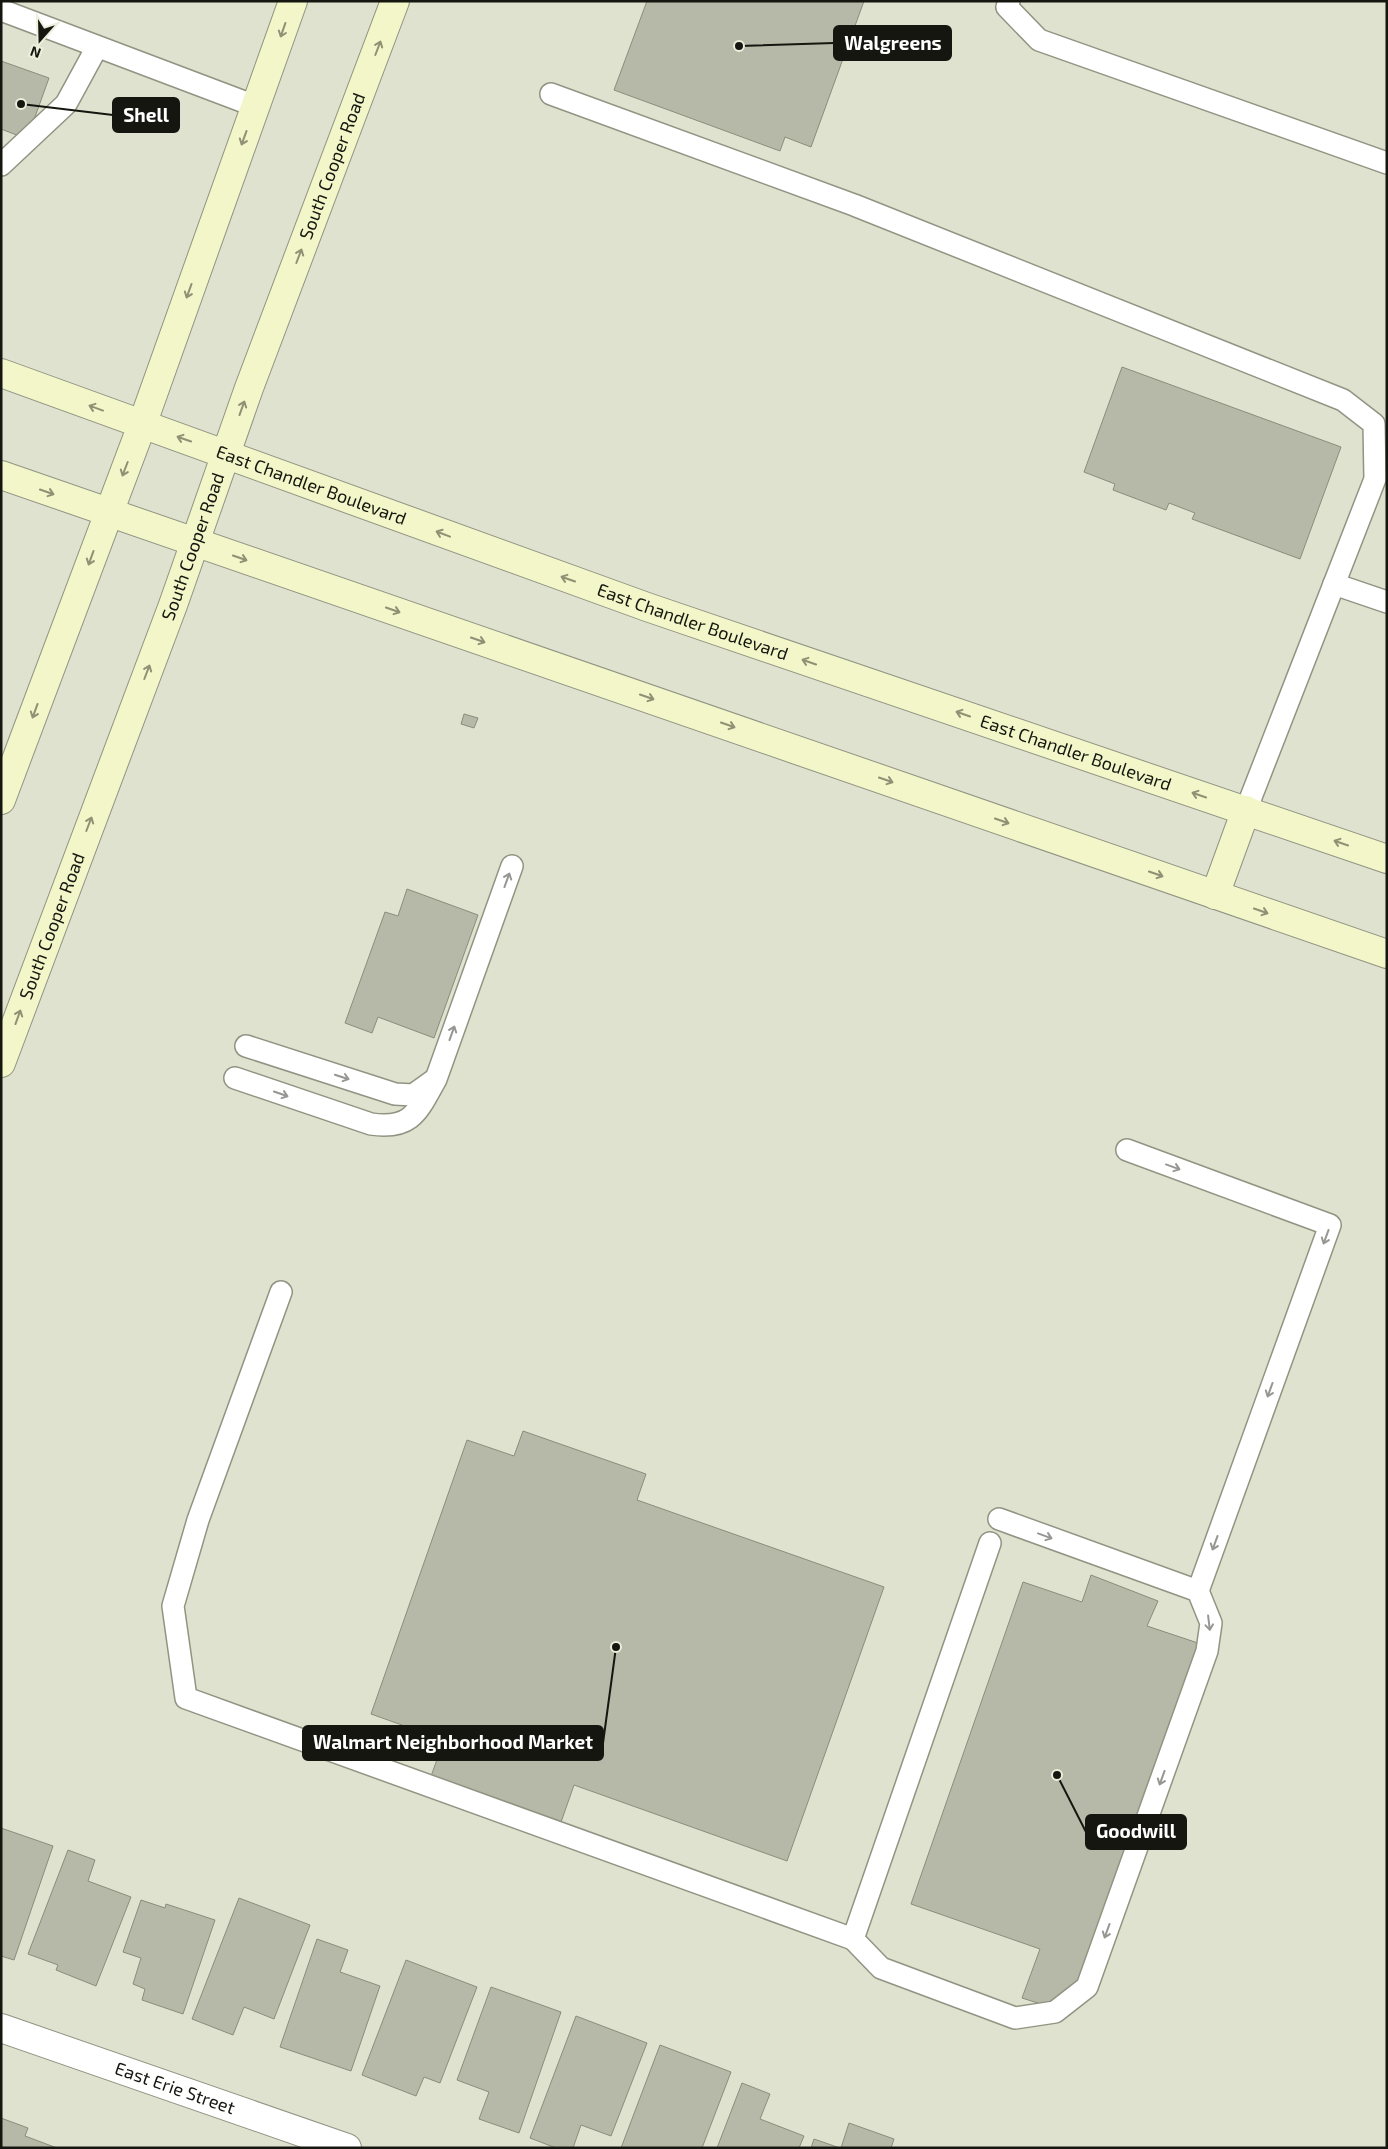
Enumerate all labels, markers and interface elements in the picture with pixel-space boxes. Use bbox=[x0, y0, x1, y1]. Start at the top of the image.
north arrow bbox=[15, 15, 65, 65]
one-way arrow bbox=[278, 22, 287, 38]
callout: Walgreens bbox=[834, 26, 951, 60]
text: Walgreens bbox=[844, 31, 942, 54]
one-way arrow bbox=[374, 41, 383, 56]
text: N bbox=[28, 43, 43, 62]
street label: South Cooper Road bbox=[294, 90, 369, 243]
callout: Shell bbox=[113, 98, 179, 132]
text: Shell bbox=[123, 103, 170, 126]
one-way arrow bbox=[239, 130, 248, 145]
one-way arrow bbox=[295, 249, 304, 264]
one-way arrow bbox=[184, 283, 193, 298]
one-way arrow bbox=[238, 401, 247, 416]
one-way arrow bbox=[89, 403, 104, 412]
one-way arrow bbox=[176, 434, 192, 443]
street label: East Chandler Boulevard bbox=[214, 440, 410, 529]
one-way arrow bbox=[120, 460, 129, 476]
street label: South Cooper Road bbox=[156, 470, 229, 623]
one-way arrow bbox=[39, 488, 54, 497]
one-way arrow bbox=[436, 529, 451, 538]
one-way arrow bbox=[86, 550, 95, 566]
one-way arrow bbox=[231, 553, 247, 563]
one-way arrow bbox=[561, 574, 577, 583]
street label: East Chandler Boulevard bbox=[594, 578, 791, 664]
one-way arrow bbox=[385, 606, 401, 616]
one-way arrow bbox=[470, 635, 486, 645]
one-way arrow bbox=[801, 656, 817, 666]
one-way arrow bbox=[143, 665, 152, 680]
one-way arrow bbox=[639, 693, 654, 702]
one-way arrow bbox=[30, 703, 39, 718]
one-way arrow bbox=[956, 709, 971, 718]
street label: East Chandler Boulevard bbox=[978, 709, 1175, 795]
one-way arrow bbox=[719, 721, 735, 730]
one-way arrow bbox=[878, 776, 893, 785]
one-way arrow bbox=[1192, 790, 1208, 799]
one-way arrow bbox=[85, 817, 95, 832]
one-way arrow bbox=[994, 817, 1009, 826]
one-way arrow bbox=[1333, 838, 1349, 847]
street label: South Cooper Road bbox=[14, 849, 89, 1002]
one-way arrow bbox=[1147, 870, 1163, 879]
one-way arrow bbox=[503, 872, 512, 888]
one-way arrow bbox=[1253, 907, 1269, 916]
one-way arrow bbox=[14, 1010, 23, 1026]
one-way arrow bbox=[448, 1026, 457, 1041]
one-way arrow bbox=[334, 1073, 350, 1082]
one-way arrow bbox=[273, 1090, 288, 1099]
one-way arrow bbox=[1165, 1163, 1180, 1172]
one-way arrow bbox=[1321, 1229, 1330, 1244]
one-way arrow bbox=[1265, 1382, 1274, 1397]
one-way arrow bbox=[1036, 1532, 1052, 1541]
one-way arrow bbox=[1210, 1534, 1219, 1550]
one-way arrow bbox=[1204, 1615, 1214, 1631]
callout: Walmart Neighborhood Market bbox=[303, 1726, 603, 1760]
text: Walmart Neighborhood Market bbox=[313, 1730, 593, 1753]
one-way arrow bbox=[1157, 1769, 1166, 1785]
callout: Goodwill bbox=[1086, 1815, 1186, 1849]
text: Goodwill bbox=[1096, 1819, 1177, 1842]
one-way arrow bbox=[1102, 1922, 1112, 1938]
street label: East Erie Street bbox=[112, 2056, 238, 2118]

